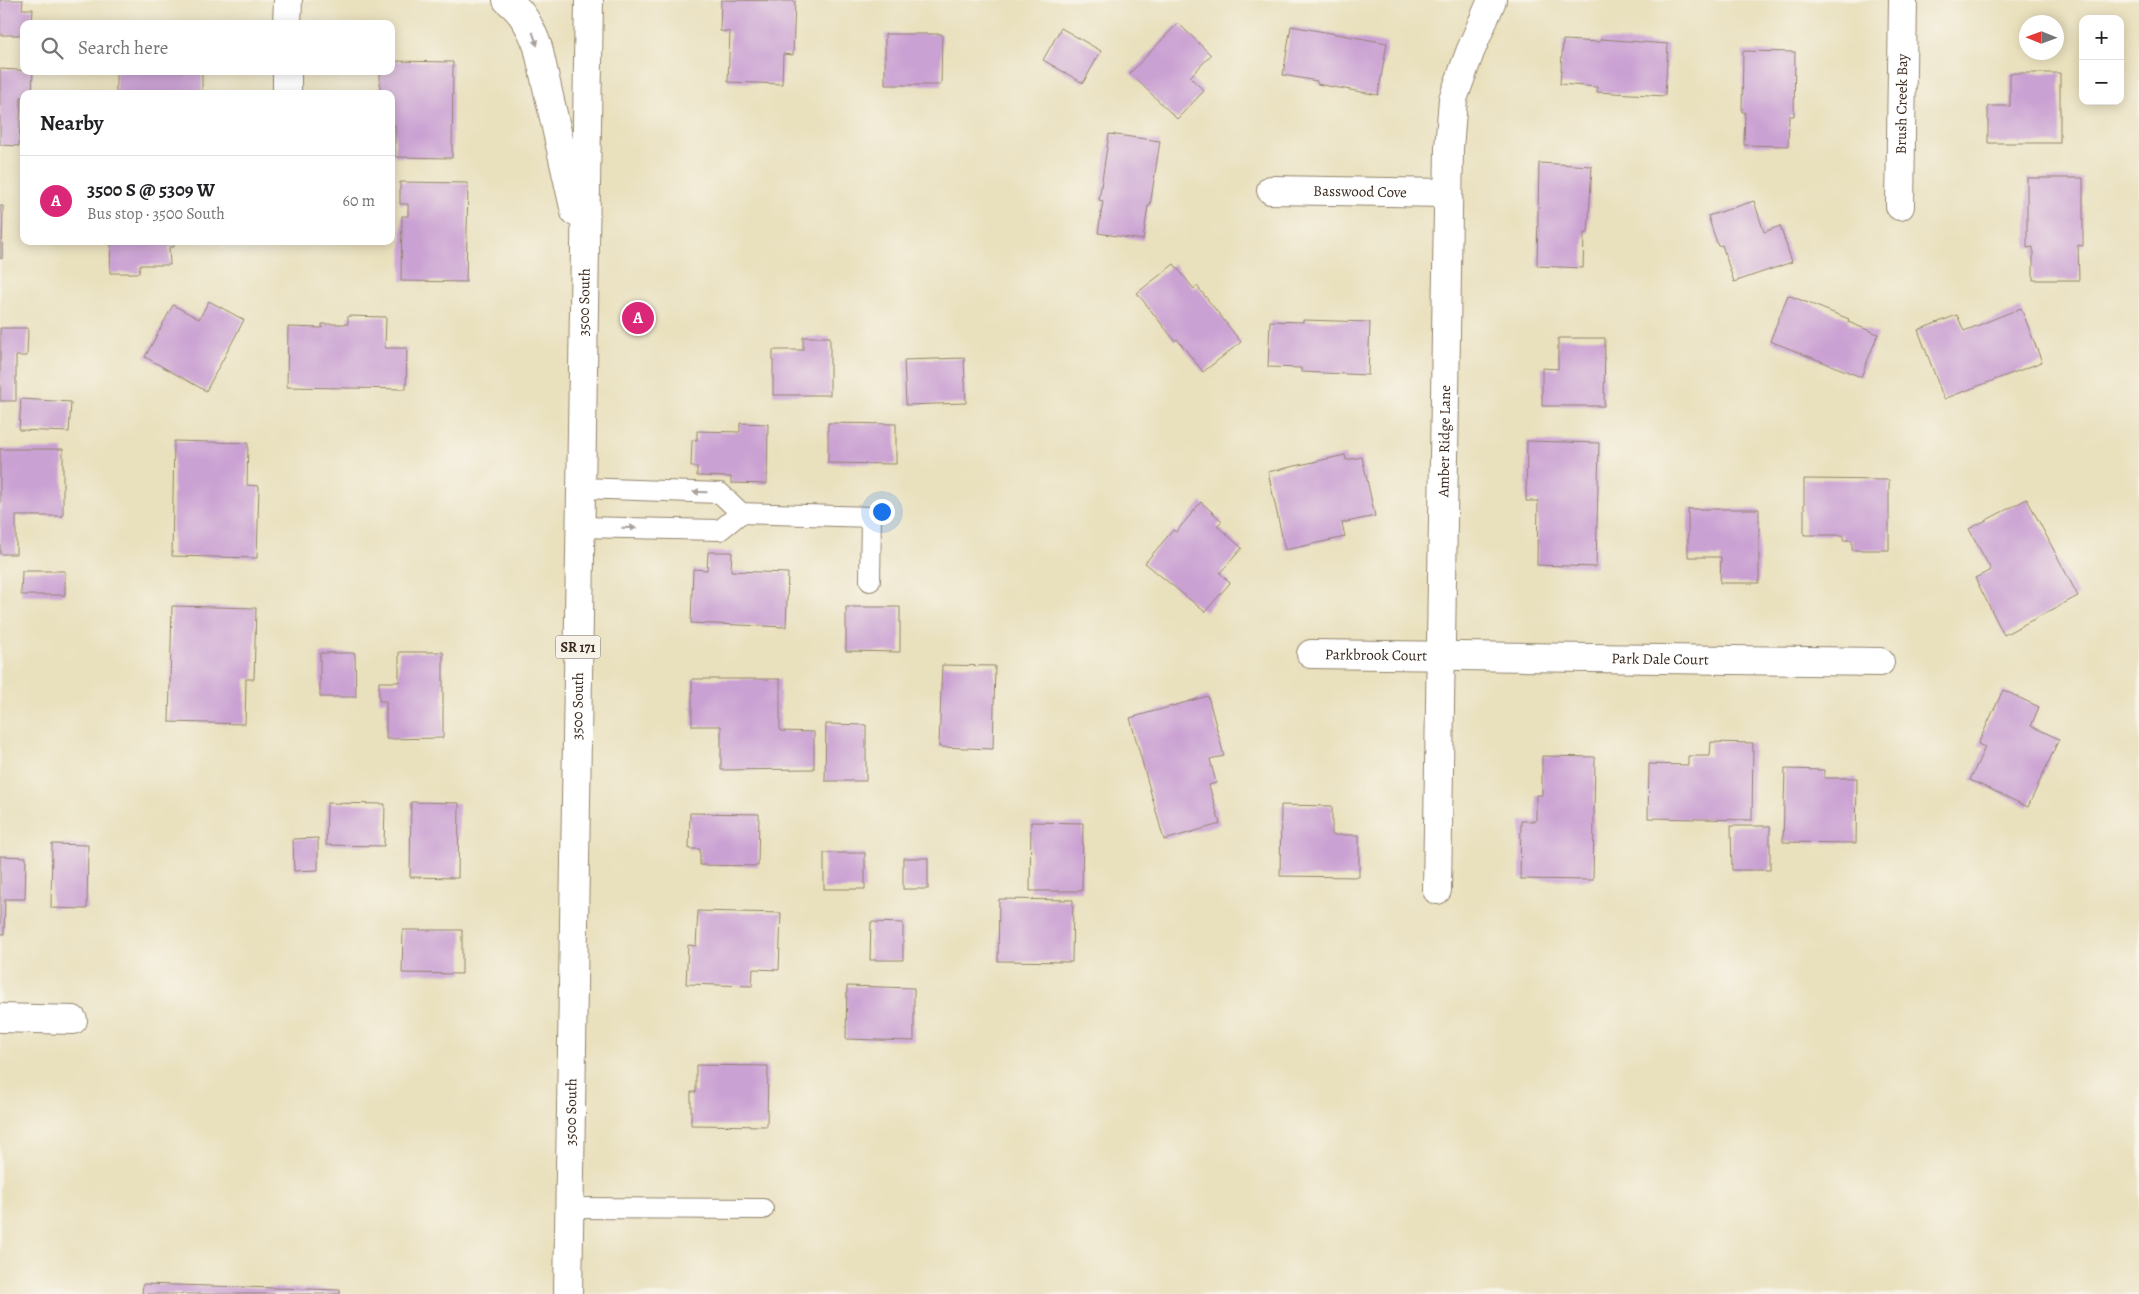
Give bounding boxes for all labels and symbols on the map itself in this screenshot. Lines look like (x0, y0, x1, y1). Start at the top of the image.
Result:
north arrow (2019, 15, 2064, 60)
one-way arrow (531, 32, 539, 47)
street label: Brush Creek Bay (1891, 53, 1912, 155)
street label: Basswood Cove (1313, 181, 1407, 202)
street label: 3500 South (574, 268, 595, 336)
pin: A (622, 299, 654, 337)
street label: Amber Ridge Lane (1433, 385, 1455, 498)
one-way arrow (692, 488, 708, 496)
your location (869, 499, 895, 525)
one-way arrow (621, 524, 637, 532)
road number: SR 171 (556, 636, 600, 659)
street label: Parkbrook Court (1325, 644, 1427, 666)
street label: Park Dale Court (1611, 648, 1709, 670)
street label: 3500 South (567, 672, 588, 740)
street label: 3500 South (560, 1078, 582, 1146)

